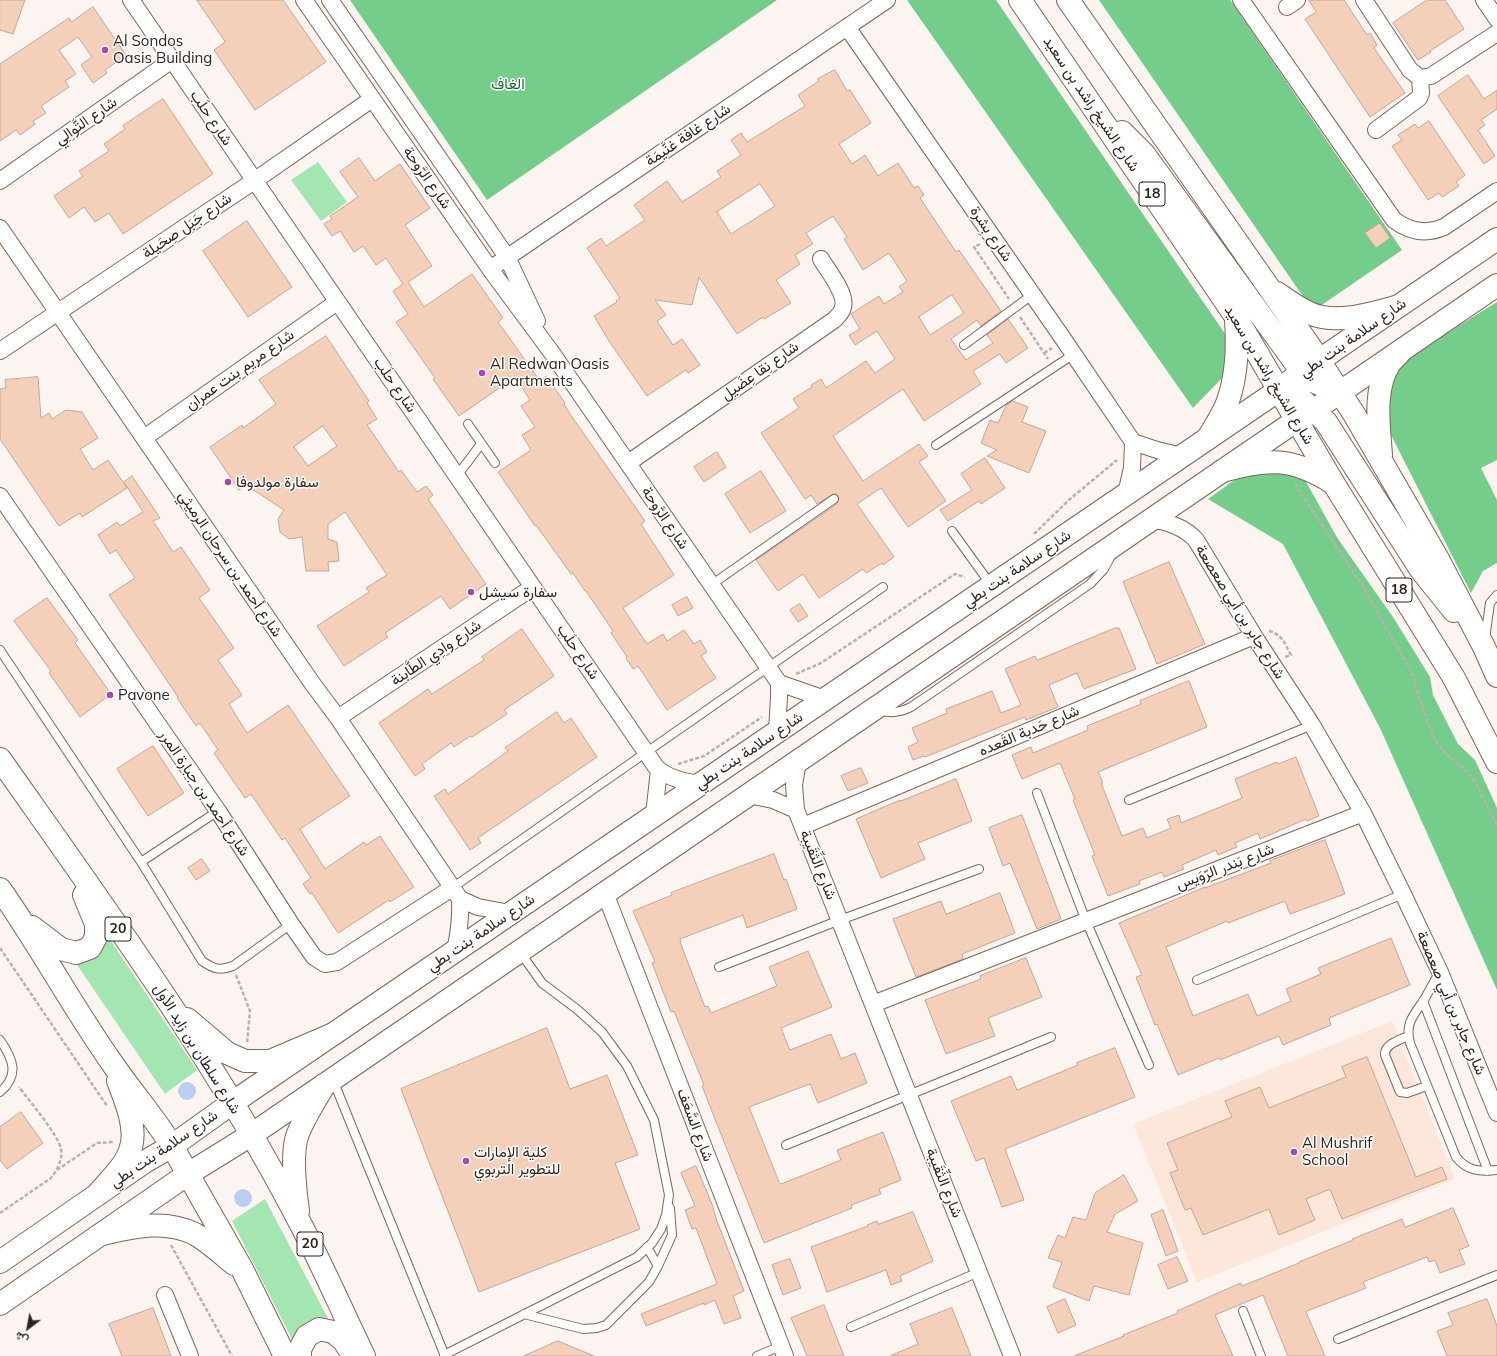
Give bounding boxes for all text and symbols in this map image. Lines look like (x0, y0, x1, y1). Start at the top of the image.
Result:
place label: Al Sondos Oasis Building (113, 32, 212, 67)
street label: شارع الشيخ راشد بن سعيد (1039, 33, 1143, 175)
marker: Al Sondos Oasis Building (100, 45, 110, 55)
park label: الغاف (491, 75, 525, 93)
street label: شارع حلَب (186, 87, 236, 149)
street label: شارع التَّوالِي (52, 93, 120, 149)
street label: شارع غافة غنَّيمَة (642, 100, 734, 170)
street label: شارع الرَّوحة (399, 143, 455, 213)
road number: 18 (1139, 182, 1165, 206)
street label: شارع جَبَل صِحَيلة (139, 189, 235, 263)
street label: شارع بِشرة (966, 203, 1016, 265)
street label: شارع سلامة بنت بطي (1296, 294, 1410, 382)
street label: شارع الشيخ راشد بن سعيد (1220, 302, 1318, 448)
street label: شارع مريم بنت عمران (182, 326, 298, 414)
street label: شارع نِقا عِضَيل (718, 338, 802, 404)
street label: شارع حلَب (370, 354, 420, 416)
place label: Al Redwan Oasis Apartments (490, 355, 609, 390)
marker: Al Redwan Oasis Apartments (477, 368, 487, 378)
place label: سفارة مولدوفا (236, 473, 318, 491)
marker: سفارة مولدوفا (223, 477, 233, 487)
street label: شارع الرَّوحة (637, 483, 693, 553)
street label: شارع أحمد بن سرحان الرميثي (174, 487, 286, 641)
street label: شارع سلامة بنت بطي (960, 526, 1074, 612)
street label: شارع جابر بن أبي صعصعة (1191, 542, 1289, 682)
road number: 18 (1386, 578, 1412, 602)
place label: سفارة سيشل (479, 583, 557, 601)
marker: سفارة سيشل (466, 587, 476, 597)
street label: شارع وادِي الطَّابنة (387, 616, 485, 690)
street label: شارع حلَب (553, 621, 603, 683)
place label: Pavone (118, 686, 170, 704)
marker: Pavone (105, 690, 115, 700)
street label: شارع حَدبة القَعده (976, 702, 1082, 760)
street label: شارع سلامة بنت بطي (692, 708, 806, 794)
street label: شارع أحمد بن جبارة المرر (155, 726, 253, 860)
street label: شارع الثِّقَيبة (796, 828, 840, 902)
street label: شارع بَندر الرّوَيس (1173, 840, 1277, 894)
street label: شارع سلامة بنت بطي (424, 890, 538, 976)
road number: 20 (105, 917, 131, 941)
street label: شارع جابر بن أبي صعصعة (1412, 928, 1490, 1078)
street label: شارع سلطان بن زايد الأول (150, 980, 244, 1118)
street label: شارع السَّعَف (673, 1086, 717, 1164)
street label: شارع سلامة بنت بطي (107, 1106, 221, 1192)
place label: Al Mushrif School (1302, 1134, 1372, 1169)
place label: كلية الإمارات للتطوير التربوي (474, 1143, 560, 1178)
street label: شارع الثِّقَيبة (922, 1146, 966, 1220)
marker: Al Mushrif School (1289, 1147, 1299, 1157)
marker: كلية الإمارات للتطوير التربوي (461, 1156, 471, 1166)
road number: 20 (297, 1232, 323, 1256)
north arrow (8, 1308, 48, 1348)
text: ش (12, 1329, 31, 1348)

